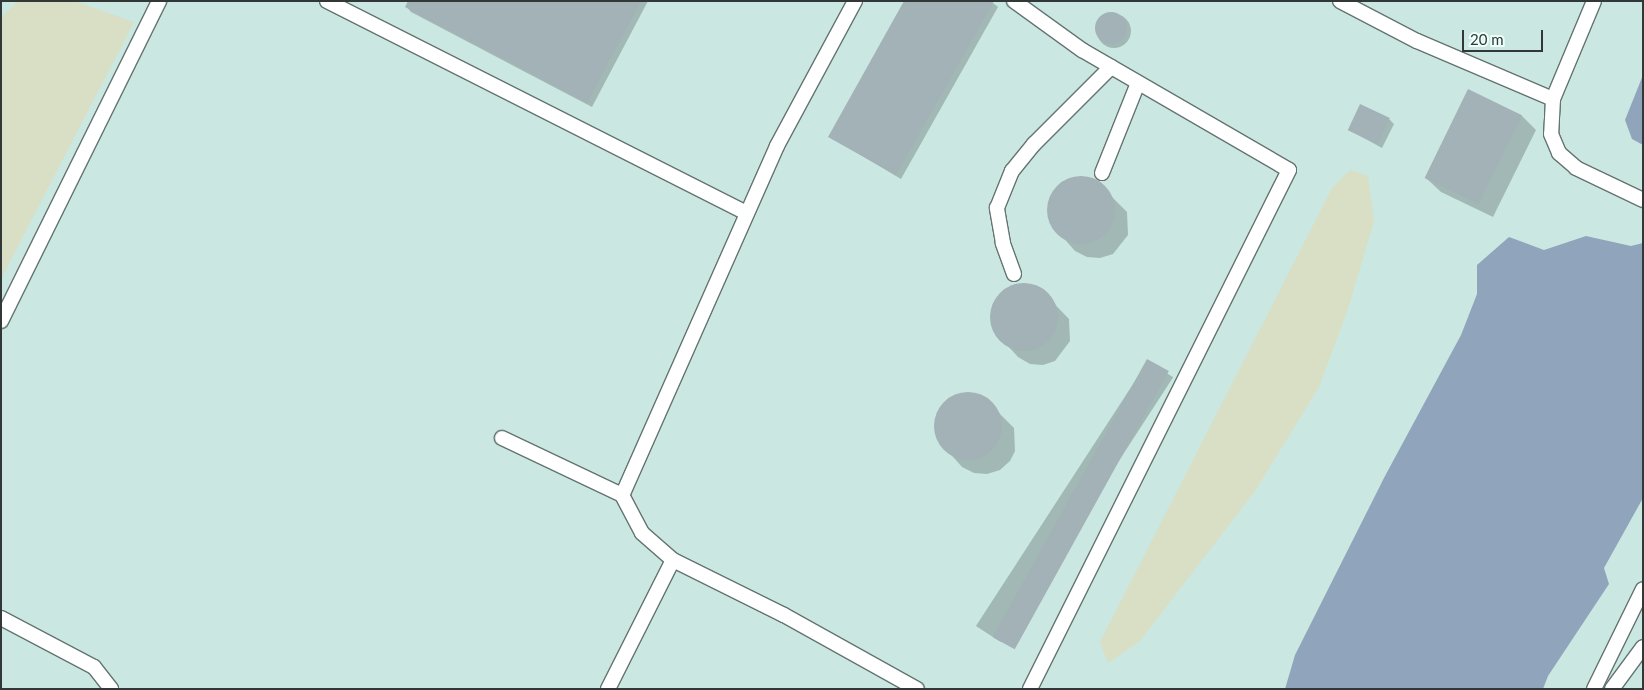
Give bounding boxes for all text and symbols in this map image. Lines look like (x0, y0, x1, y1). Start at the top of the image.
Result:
scale bar (1464, 20, 1545, 52)
text: 20 m (1470, 30, 1504, 48)

